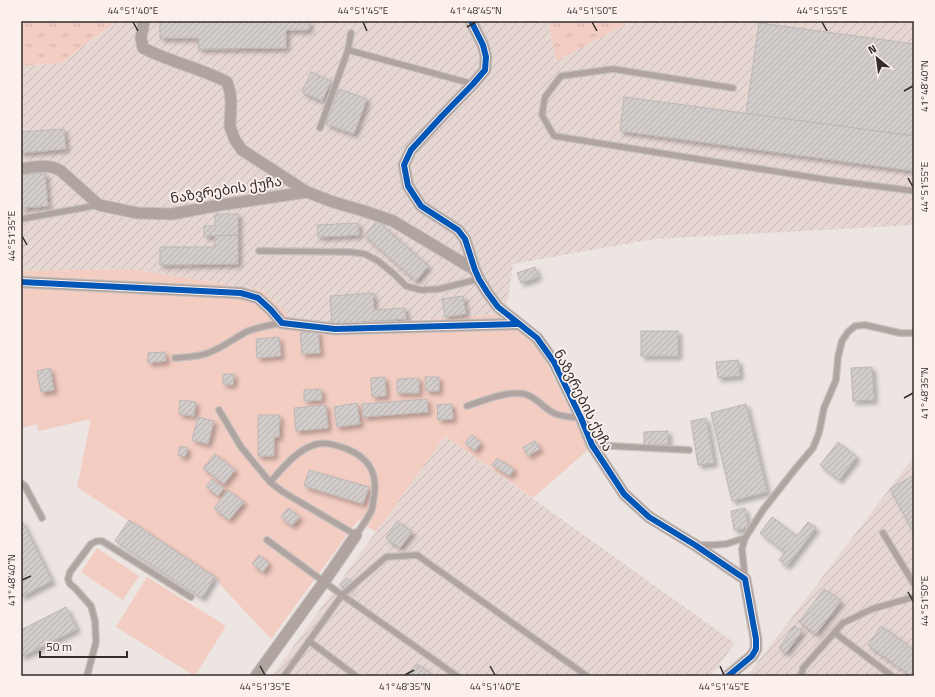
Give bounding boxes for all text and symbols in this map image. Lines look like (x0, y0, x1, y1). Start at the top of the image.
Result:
text: 44°51'40"E (108, 3, 159, 18)
text: 44°51'45"E (338, 3, 389, 18)
text: 41°48'45"N (450, 3, 502, 18)
text: 44°51'50"E (567, 3, 618, 18)
text: 44°51'55"E (797, 3, 848, 18)
north arrow (857, 38, 897, 78)
text: N (865, 40, 879, 58)
text: 41°48'40"N (917, 60, 932, 112)
text: 44°51'55"E (917, 161, 932, 212)
street label: ნაზვრების ქუჩა (169, 170, 283, 208)
text: 44°51'35"E (4, 210, 19, 261)
street label: ნაზვრების ქუჩა (549, 345, 619, 455)
text: 41°48'35"N (917, 367, 932, 419)
text: 41°48'40"N (4, 554, 19, 606)
text: 44°51'50"E (917, 575, 932, 626)
scale bar (40, 633, 127, 659)
text: 50 m (46, 637, 72, 656)
text: 44°51'35"E (240, 679, 291, 694)
text: 41°48'35"N (379, 679, 431, 694)
text: 44°51'40"E (470, 679, 521, 694)
text: 44°51'45"E (699, 679, 750, 694)

